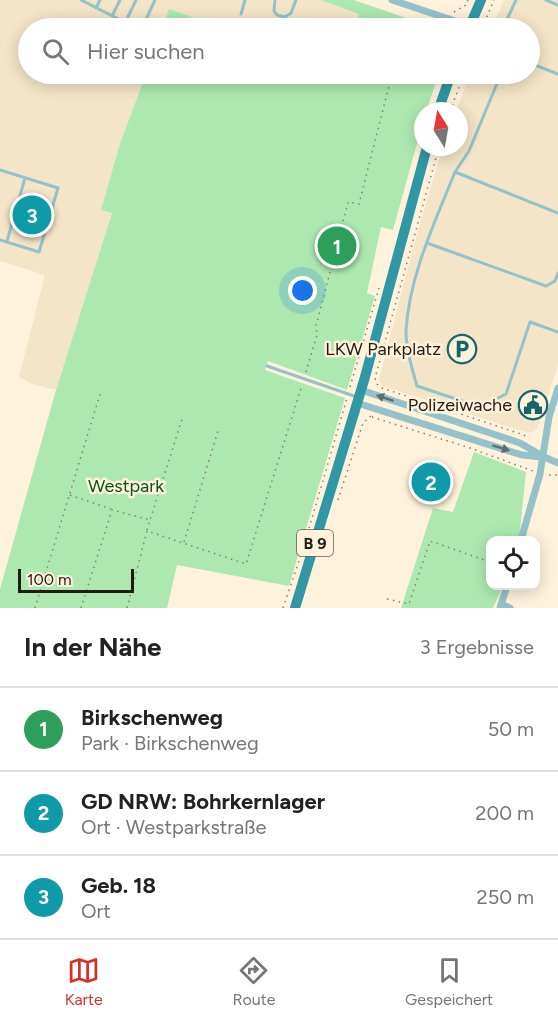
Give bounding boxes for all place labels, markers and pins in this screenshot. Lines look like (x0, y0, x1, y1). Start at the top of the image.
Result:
pin: 3 (12, 192, 51, 238)
pin: 1 (318, 224, 356, 268)
parking icon: LKW Parkplatz (446, 333, 478, 365)
place label: LKW Parkplatz (325, 338, 441, 360)
public building icon: Polizeiwache (517, 389, 549, 421)
place label: Polizeiwache (408, 394, 512, 416)
pin: 2 (412, 460, 450, 504)

